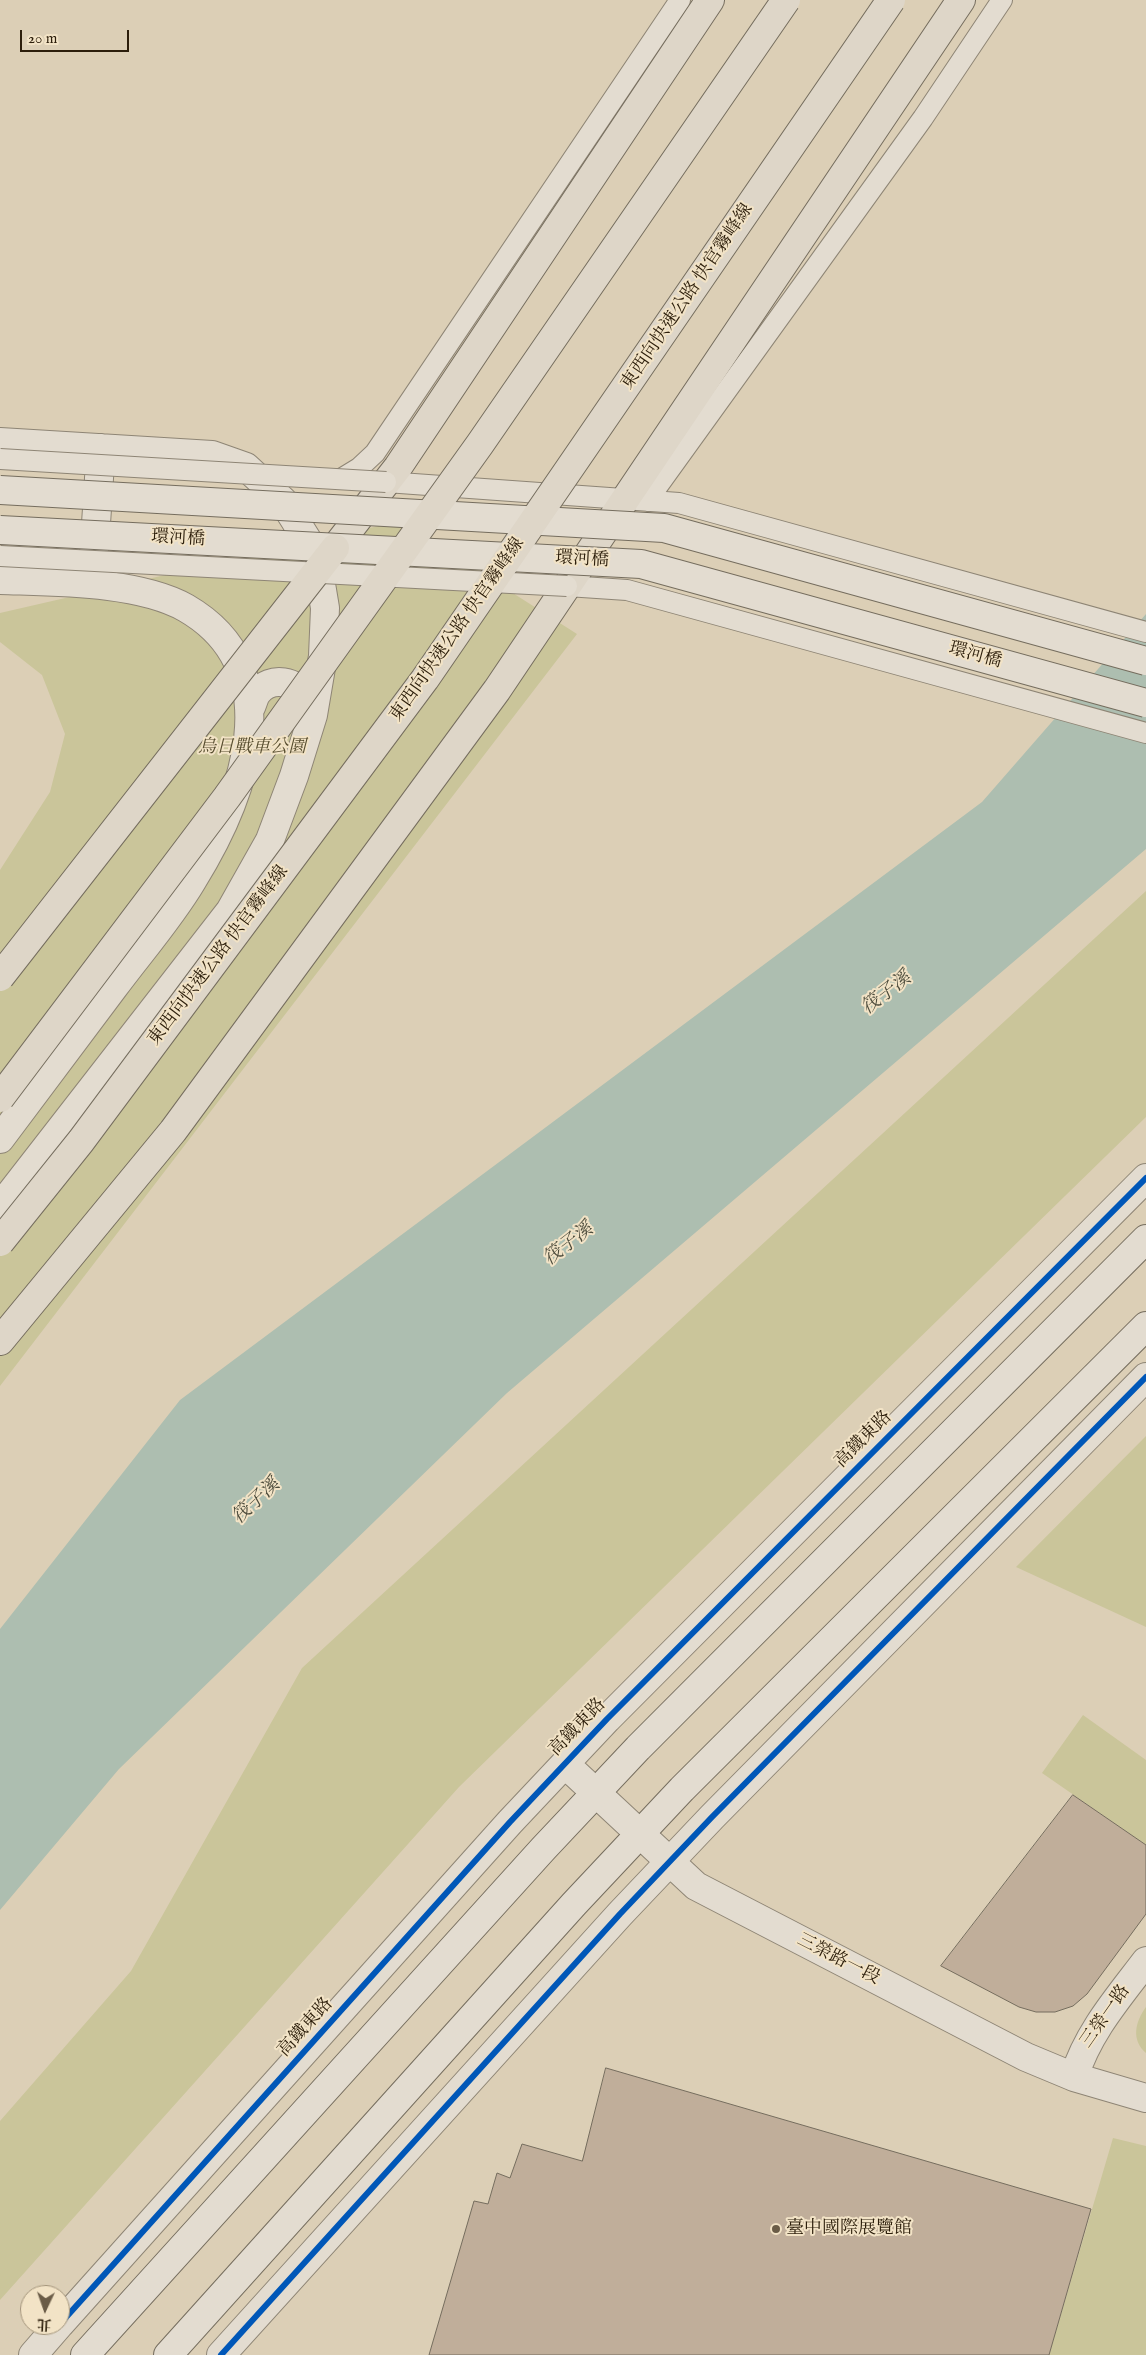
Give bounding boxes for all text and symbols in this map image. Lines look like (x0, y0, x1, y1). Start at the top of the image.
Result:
scale bar (22, 20, 131, 52)
text: 20 m (28, 29, 57, 48)
street label: 東西向快速公路 快官霧峰線 (618, 200, 758, 394)
street label: 環河橋 (150, 527, 206, 551)
street label: 東西向快速公路 快官霧峰線 (386, 534, 530, 726)
street label: 環河橋 (554, 548, 610, 572)
street label: 環河橋 (946, 639, 1004, 673)
park label: 烏日戰車公園 (198, 737, 306, 759)
street label: 東西向快速公路 快官霧峰線 (144, 862, 294, 1050)
water label: 筏子溪 (858, 967, 916, 1021)
water label: 筏子溪 (540, 1218, 598, 1272)
street label: 高鐵東路 (831, 1407, 897, 1473)
water label: 筏子溪 (228, 1474, 286, 1530)
street label: 高鐵東路 (545, 1695, 611, 1761)
street label: 三榮路一段 (793, 1930, 883, 1990)
street label: 三榮一路 (1077, 1981, 1135, 2053)
street label: 高鐵東路 (274, 1994, 338, 2062)
place label: 臺中國際展覽館 (786, 2218, 912, 2240)
marker: 臺中國際展覽館 (770, 2223, 782, 2235)
north arrow (20, 2285, 70, 2335)
text: 北 (37, 2315, 52, 2333)

